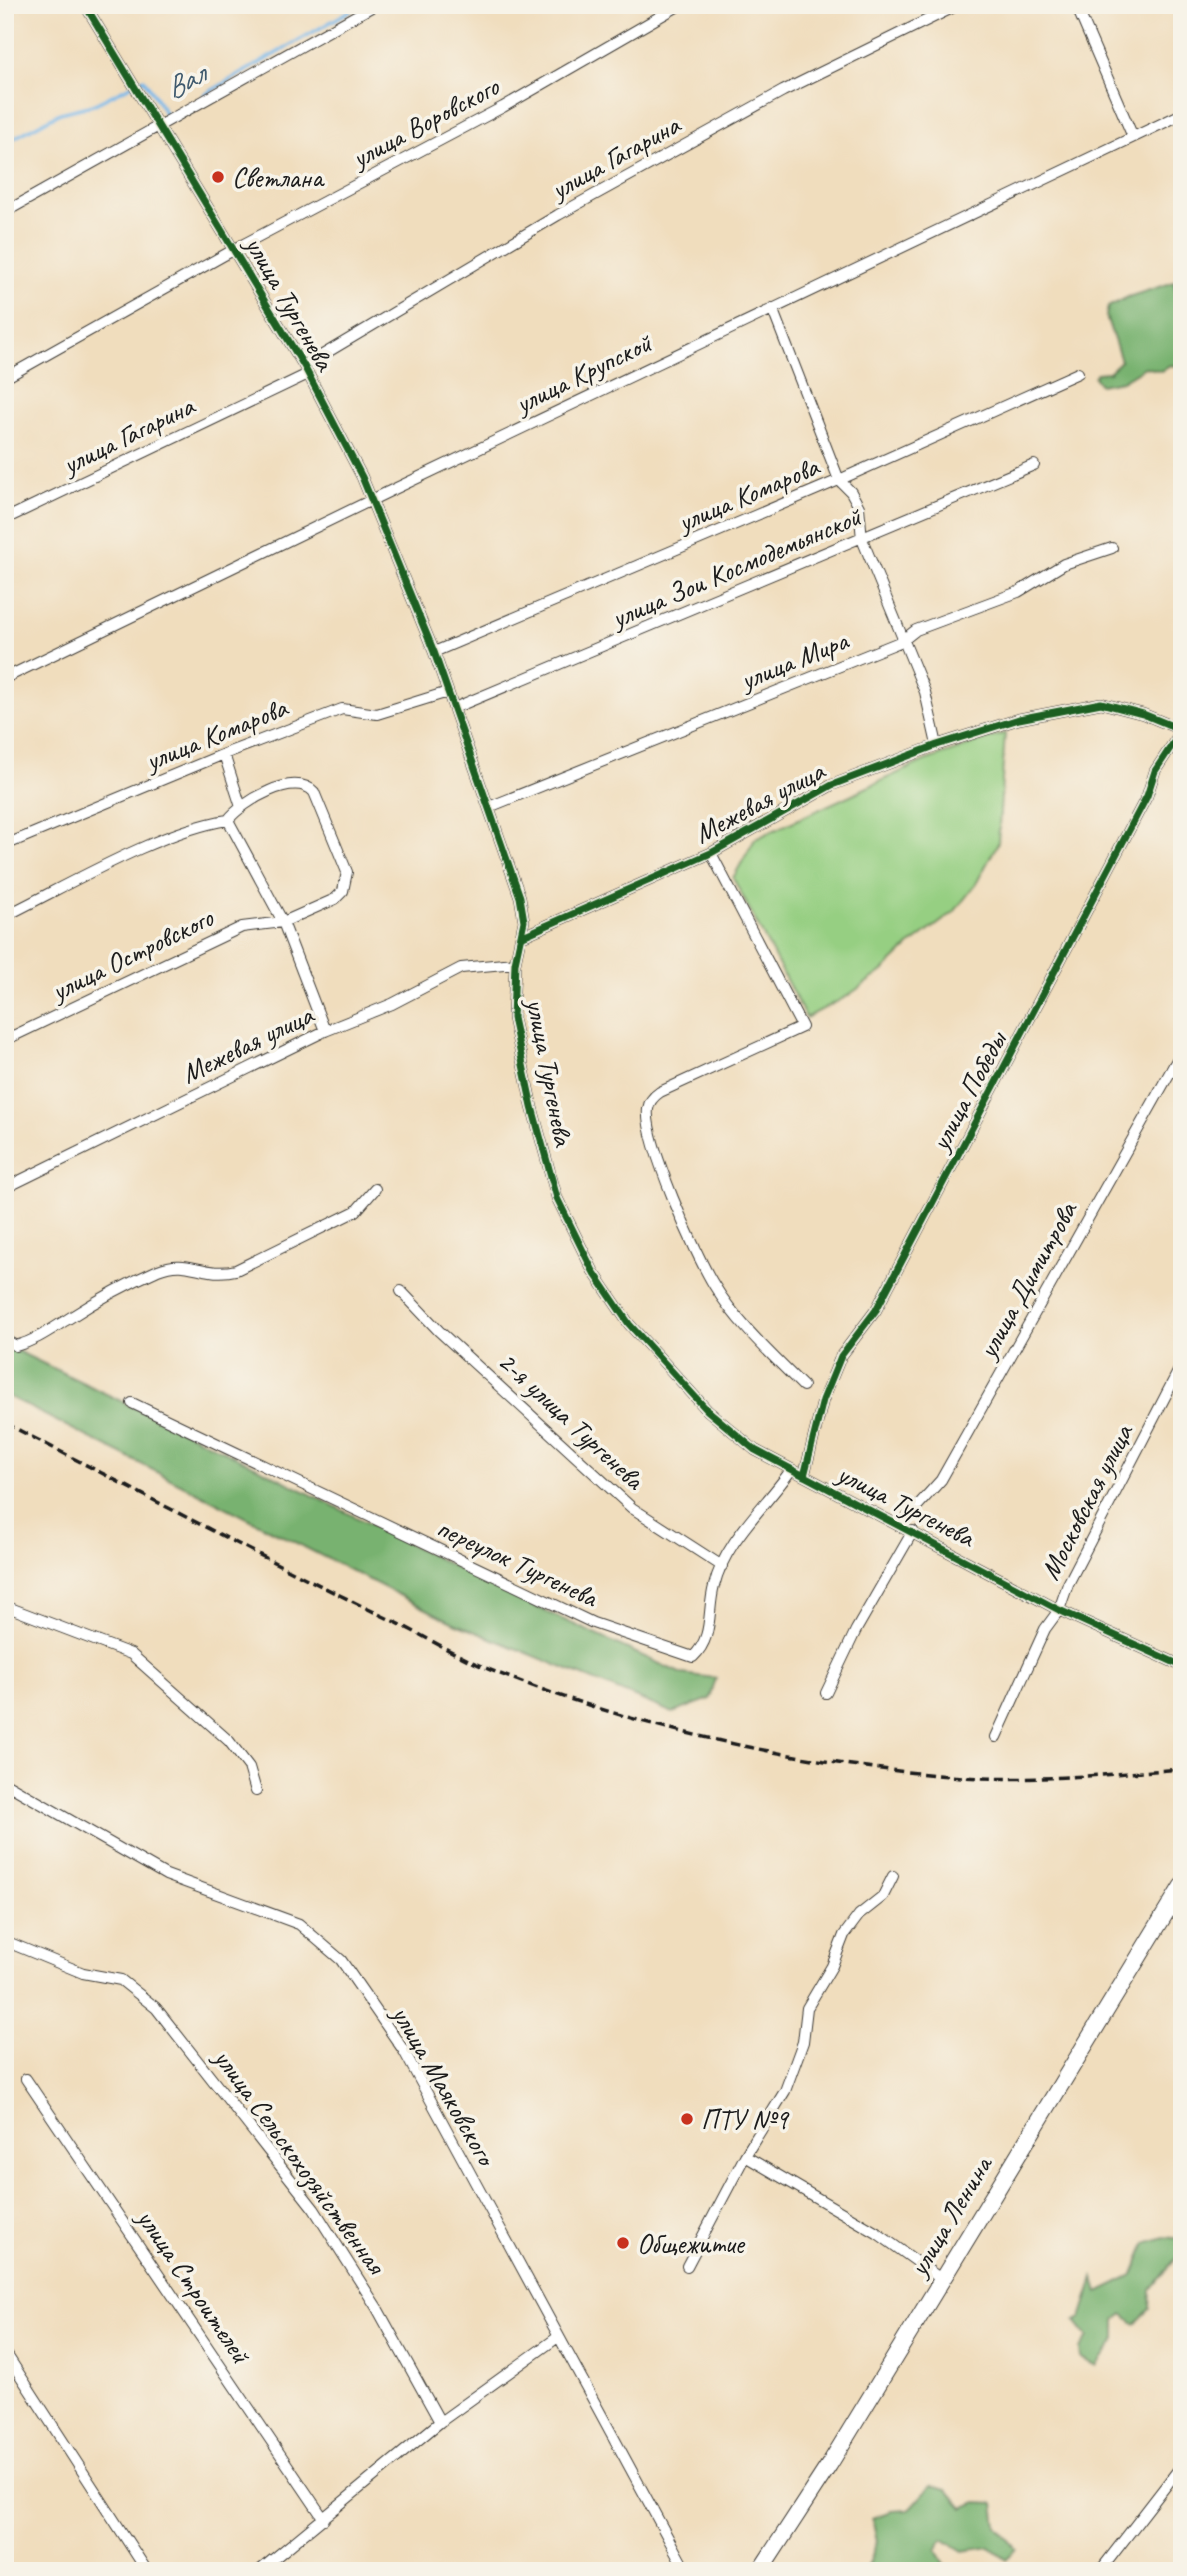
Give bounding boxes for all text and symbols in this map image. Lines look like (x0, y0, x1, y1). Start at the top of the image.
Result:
water label: Вал (158, 53, 216, 107)
street label: улица Воровского (344, 68, 506, 176)
street label: улица Гагарина (543, 106, 687, 208)
place label: Светлана (232, 160, 325, 195)
marker: Светлана (210, 169, 226, 185)
street label: улица Тургенева (237, 228, 343, 378)
street label: улица Крупской (508, 324, 658, 422)
street label: улица Гагарина (55, 387, 201, 483)
street label: улица Комарова (670, 448, 825, 540)
street label: улица Зои Космодемьянской (604, 498, 867, 636)
street label: улица Мира (733, 622, 854, 698)
street label: улица Комарова (138, 689, 294, 779)
street label: Межевая улица (688, 752, 832, 851)
street label: улица Островского (44, 899, 220, 1009)
street label: улица Тургенева (518, 994, 582, 1150)
street label: Межевая улица (175, 996, 320, 1091)
street label: улица Победы (921, 1024, 1015, 1158)
street label: улица Димитрова (969, 1194, 1085, 1366)
street label: 2-я улица Тургенева (491, 1343, 653, 1498)
street label: Московская улица (1032, 1417, 1141, 1585)
street label: улица Тургенева (830, 1455, 982, 1555)
street label: переулок Тургенева (431, 1510, 604, 1615)
street label: улица Маяковского (383, 1997, 505, 2173)
street label: улица Сельскохозяйственная (205, 2040, 395, 2282)
place label: ПТУ №9 (701, 2102, 790, 2137)
marker: ПТУ №9 (679, 2111, 695, 2127)
street label: улица Ленина (900, 2148, 1001, 2284)
street label: улица Строителей (128, 2201, 259, 2371)
place label: Общежитие (637, 2226, 745, 2261)
marker: Общежитие (615, 2235, 631, 2251)

